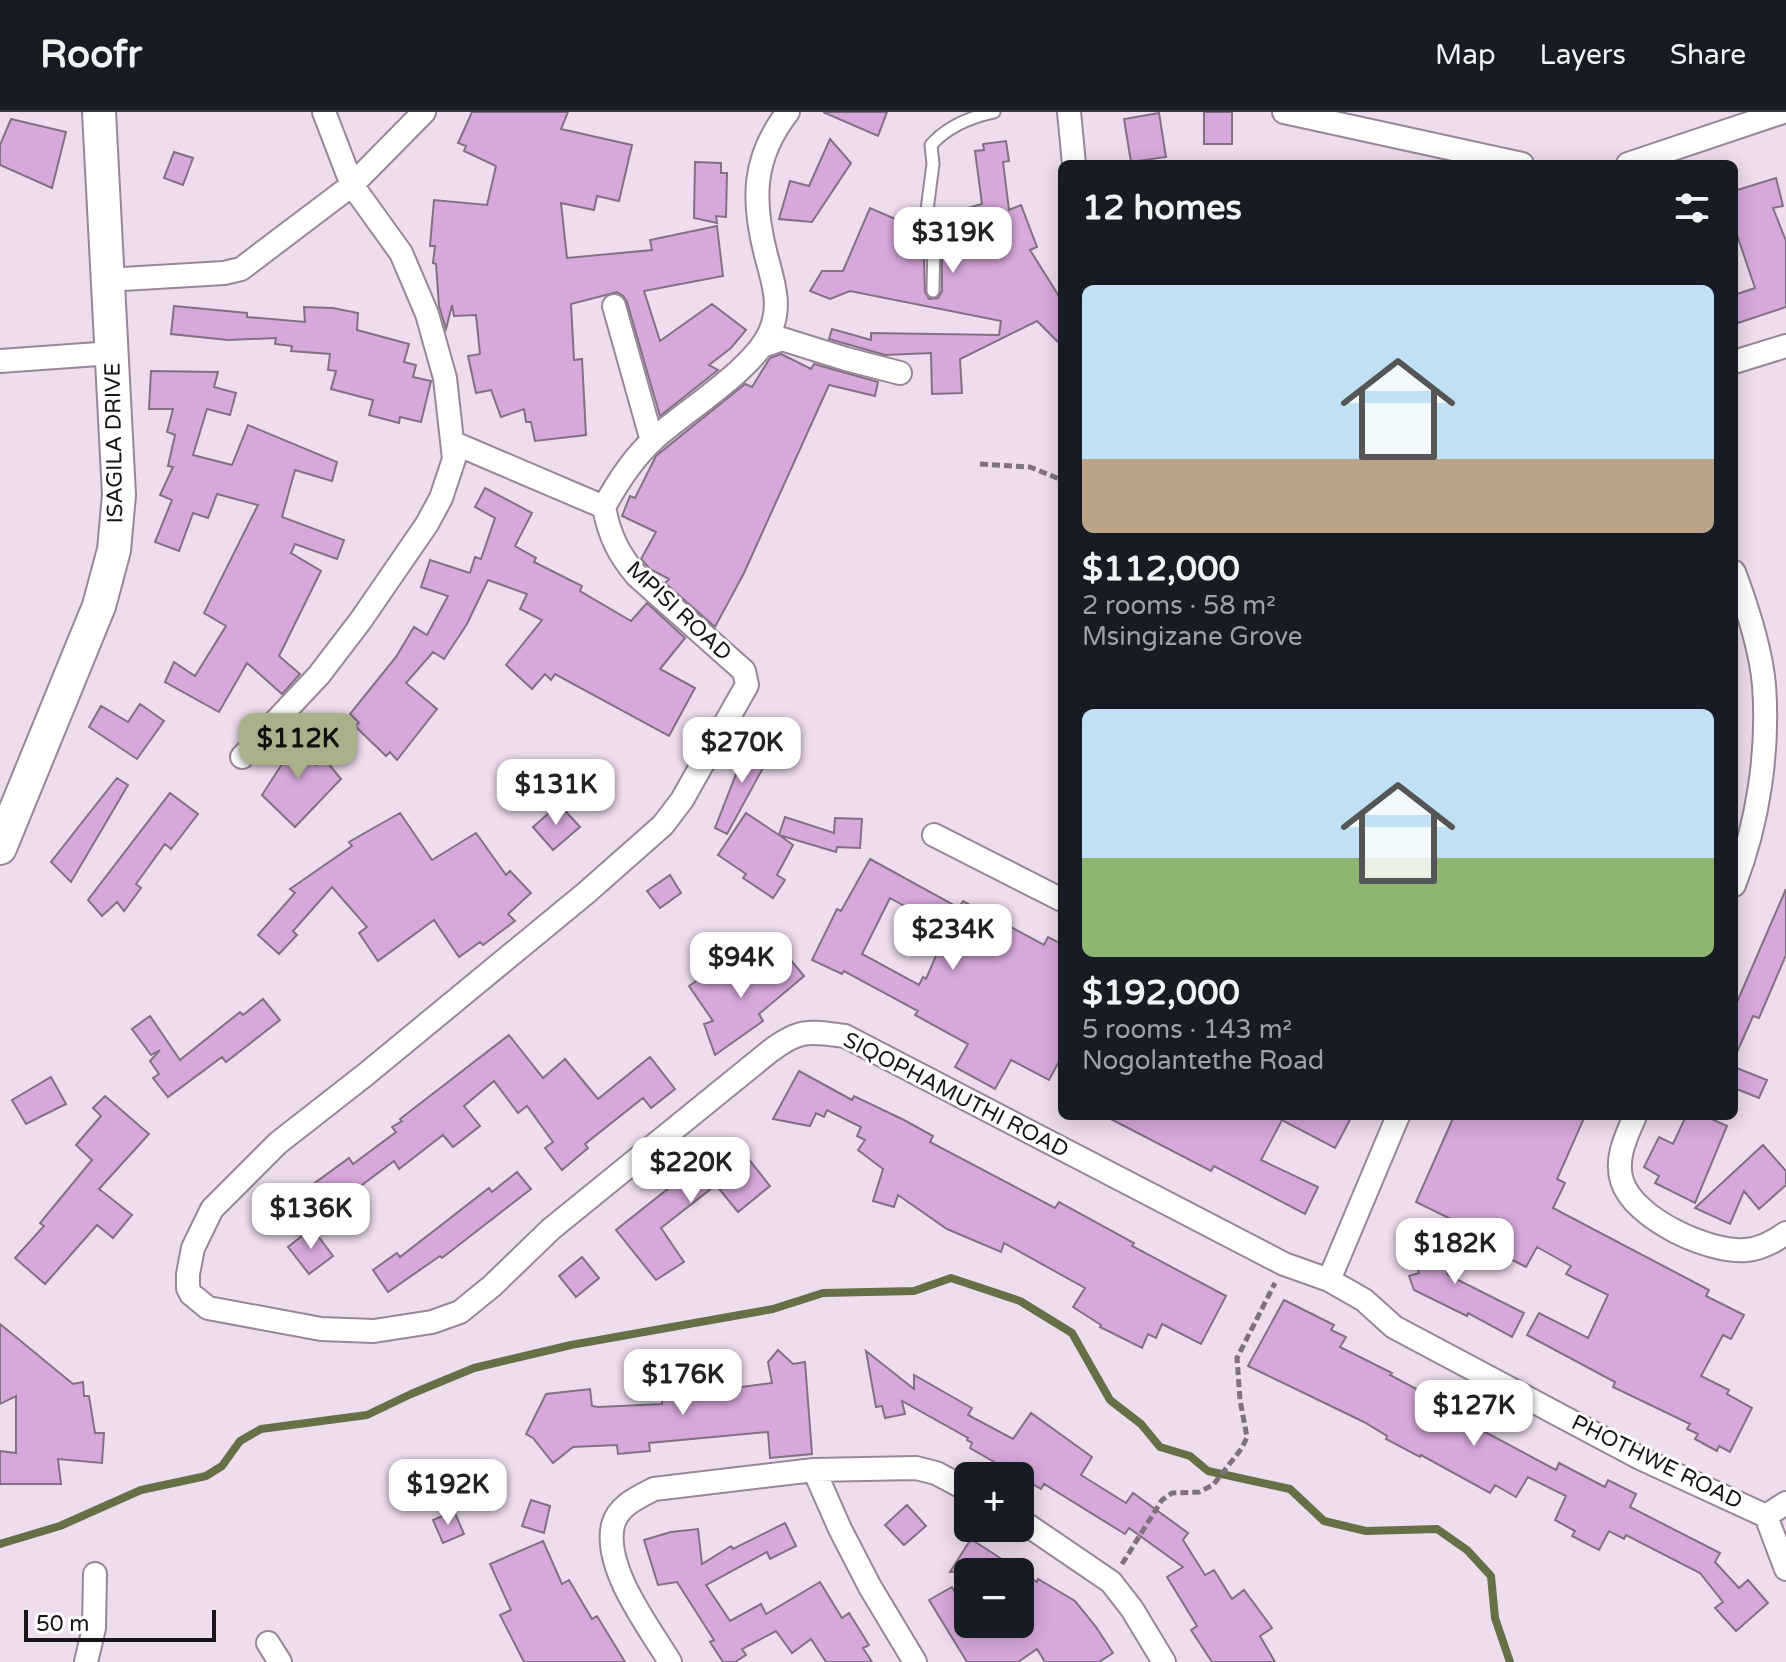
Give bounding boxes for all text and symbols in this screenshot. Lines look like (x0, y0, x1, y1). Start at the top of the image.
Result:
text: Roofr (40, 32, 142, 78)
text: Map (1435, 38, 1496, 72)
text: Layers (1540, 38, 1626, 72)
text: Share (1670, 38, 1746, 72)
icon: filters (1670, 186, 1714, 230)
text: 12 homes (1082, 188, 1242, 229)
pin: $319K (897, 207, 1009, 275)
text: $319K (912, 217, 994, 248)
icon: home (1326, 337, 1470, 481)
street label: ISAGILA DRIVE (100, 362, 128, 524)
text: $112,000 (1082, 549, 1240, 590)
street label: MPISI ROAD (621, 556, 737, 666)
text: 2 rooms · 58 m² (1082, 590, 1276, 621)
text: Msingizane Grove (1082, 621, 1303, 652)
pin: $112K (242, 713, 354, 781)
pin: $270K (686, 717, 798, 785)
text: $112K (257, 723, 339, 754)
text: $270K (701, 727, 783, 758)
pin: $131K (500, 759, 612, 827)
icon: home (1326, 761, 1470, 905)
text: $131K (515, 769, 597, 800)
pin: $234K (897, 904, 1009, 972)
text: $234K (912, 914, 994, 945)
pin: $94K (694, 932, 788, 1000)
text: $94K (708, 942, 774, 973)
text: $192,000 (1082, 973, 1240, 1014)
text: 5 rooms · 143 m² (1082, 1014, 1292, 1045)
street label: SIQOPHAMUTHI ROAD (839, 1027, 1073, 1163)
text: Nogolantethe Road (1082, 1045, 1324, 1076)
pin: $220K (635, 1137, 747, 1205)
text: $220K (650, 1147, 732, 1178)
pin: $136K (255, 1183, 367, 1251)
text: $136K (270, 1193, 352, 1224)
pin: $182K (1399, 1218, 1511, 1286)
text: $182K (1414, 1228, 1496, 1259)
pin: $176K (627, 1349, 739, 1417)
text: $176K (642, 1359, 724, 1390)
pin: $127K (1418, 1380, 1530, 1448)
text: $127K (1433, 1390, 1515, 1421)
street label: PHOTHWE ROAD (1567, 1409, 1747, 1515)
pin: $192K (392, 1459, 504, 1527)
map controls (954, 1462, 1034, 1638)
button: + (954, 1462, 1034, 1542)
text: $192K (407, 1469, 489, 1500)
button: − (954, 1558, 1034, 1638)
scale bar (24, 1606, 216, 1642)
text: 50 m (36, 1611, 90, 1637)

